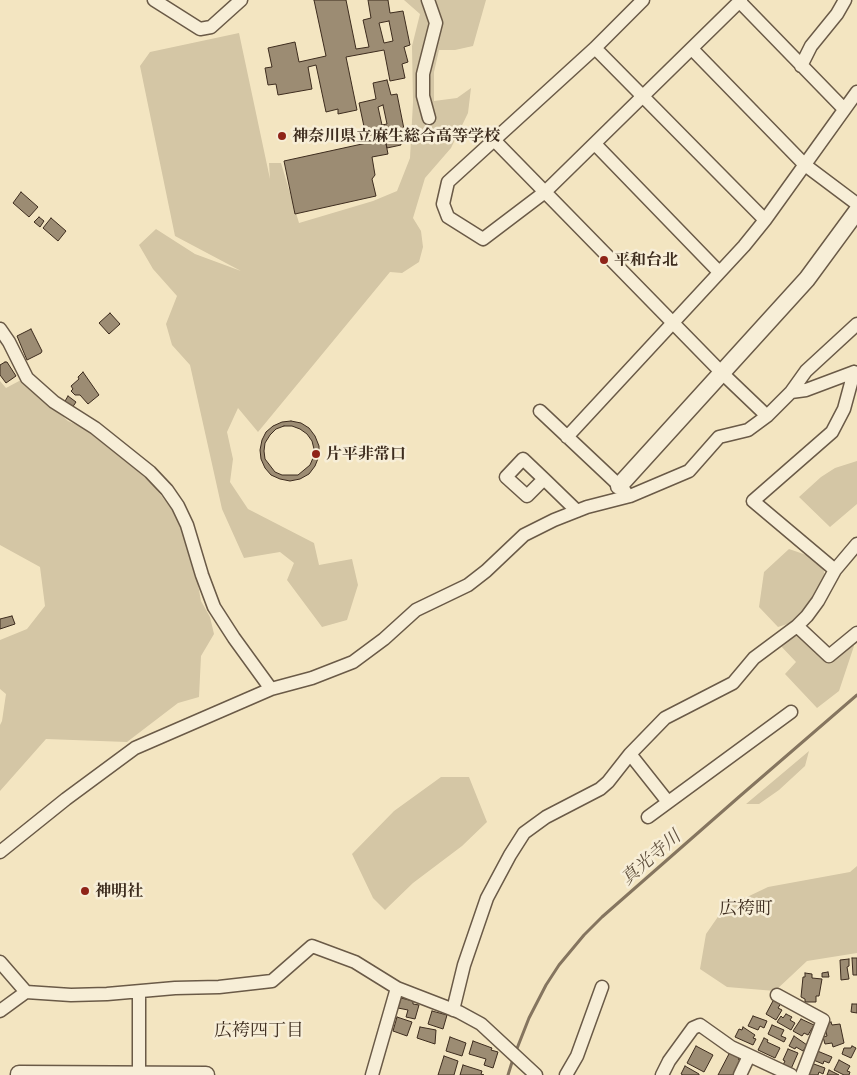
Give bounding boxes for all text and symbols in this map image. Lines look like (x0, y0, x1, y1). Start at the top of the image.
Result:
place label: 神奈川県立麻生総合高等学校 (292, 126, 500, 146)
marker: 神奈川県立麻生総合高等学校 (276, 130, 288, 142)
place label: 平和台北 (614, 250, 678, 270)
marker: 平和台北 (598, 254, 610, 266)
place label: 片平非常口 (326, 444, 406, 464)
marker: 片平非常口 (310, 448, 322, 460)
water label: 真光寺川 (617, 826, 685, 890)
place label: 神明社 (95, 881, 143, 901)
marker: 神明社 (79, 885, 91, 897)
district label: 広袴町 (719, 898, 773, 920)
district label: 広袴四丁目 (214, 1020, 304, 1042)

